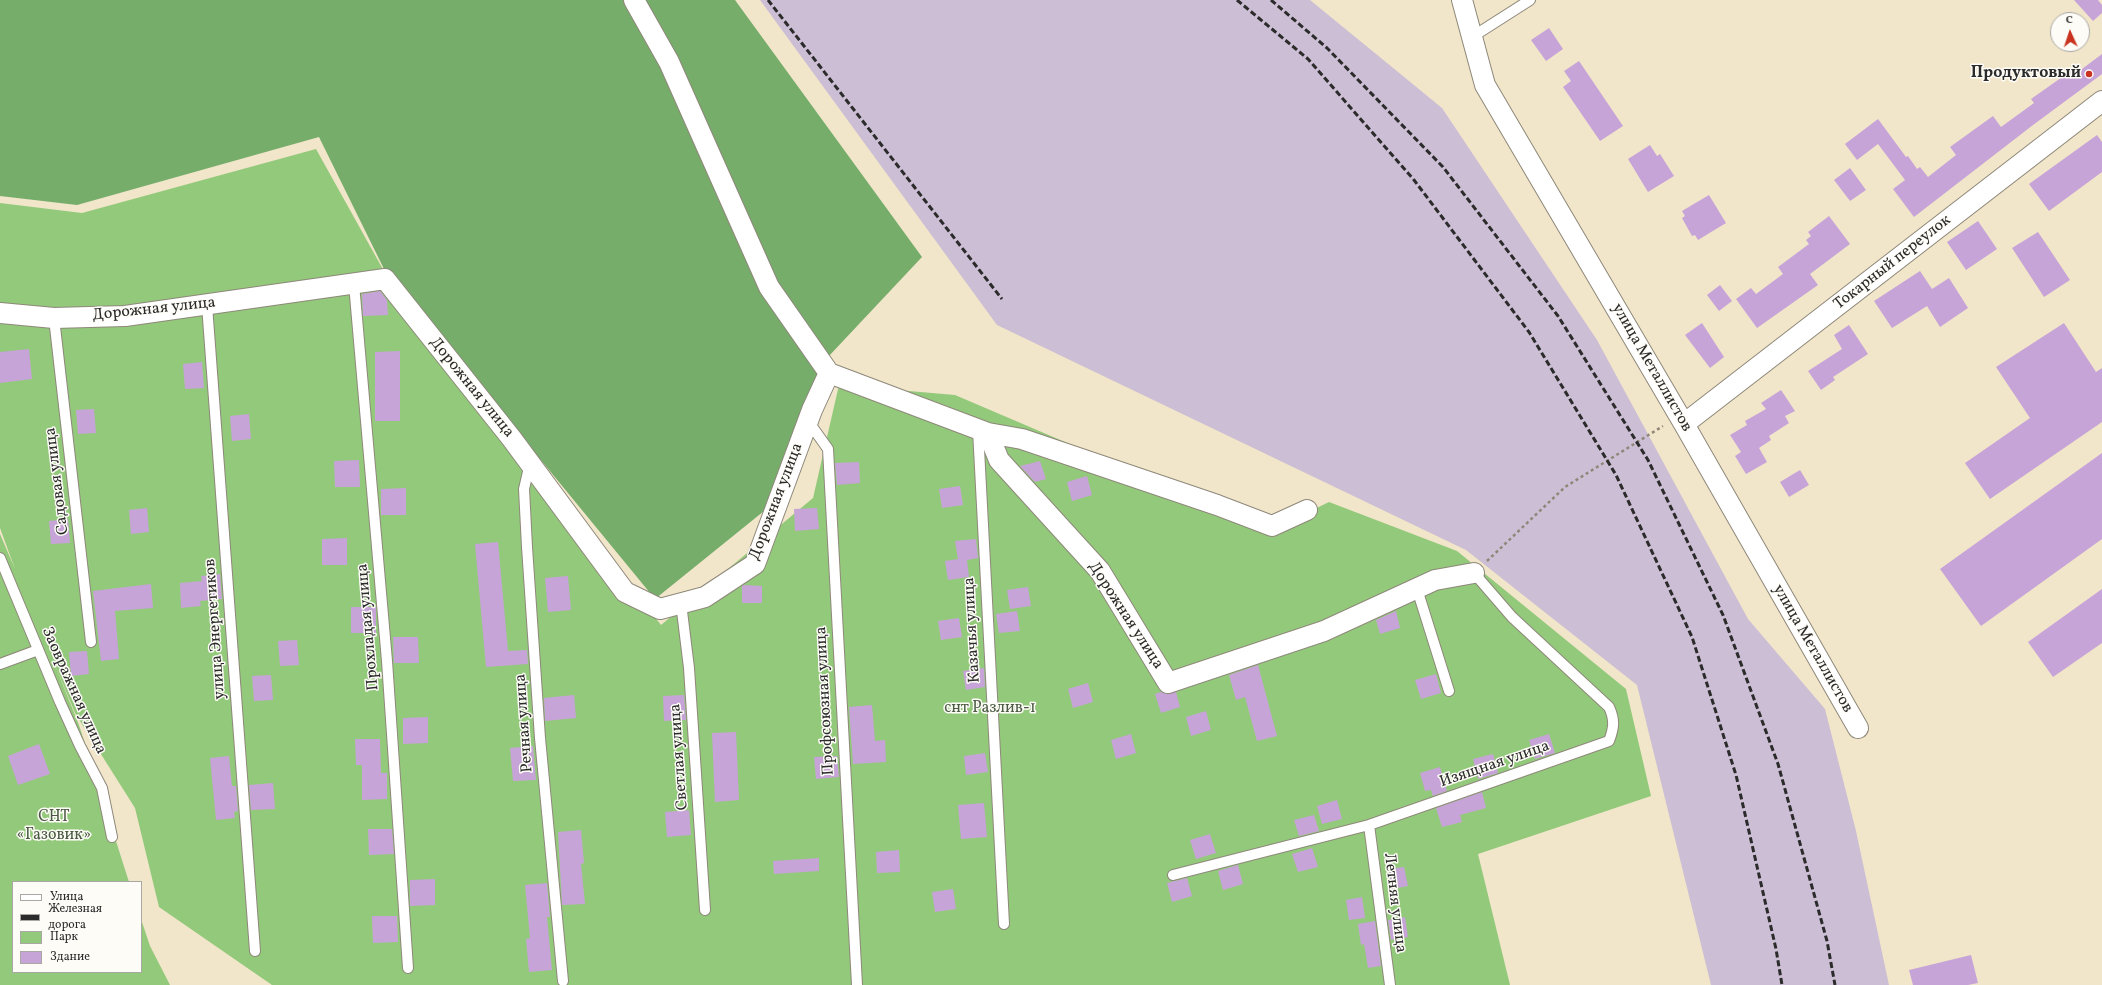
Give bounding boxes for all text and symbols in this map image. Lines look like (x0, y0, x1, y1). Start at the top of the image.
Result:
north arrow (2050, 12, 2090, 52)
text: С (2065, 13, 2073, 28)
place label: Продуктовый (1971, 64, 2081, 84)
marker: Продуктовый (2084, 69, 2094, 79)
street label: Токарный переулок (1831, 211, 1955, 315)
street label: Дорожная улица (91, 294, 217, 326)
street label: улица Металлистов (1606, 300, 1696, 436)
street label: Дорожная улица (425, 334, 517, 442)
street label: Садовая улица (42, 426, 74, 536)
street label: Дорожная улица (746, 441, 808, 563)
street label: улица Энергетиков (202, 558, 230, 700)
street label: Дорожная улица (1083, 559, 1167, 673)
street label: Прохладая улица (354, 563, 384, 691)
street label: Казачья улица (961, 577, 985, 683)
street label: улица Металлистов (1767, 581, 1857, 717)
street label: Заовражная улица (36, 624, 110, 758)
street label: Профсоюзная улица (813, 626, 839, 776)
street label: Речная улица (512, 673, 538, 773)
park label: снт Разлив-1 (944, 699, 1036, 719)
street label: Светлая улица (667, 703, 693, 811)
street label: Изящная улица (1438, 737, 1552, 793)
park label: СНТ «Газовик» (17, 808, 91, 846)
street label: Летняя улица (1378, 852, 1410, 954)
legend (12, 881, 142, 973)
text: Улица (50, 889, 83, 905)
text: Железная дорога (48, 901, 102, 933)
text: Парк (50, 929, 78, 945)
text: Здание (50, 949, 90, 965)

